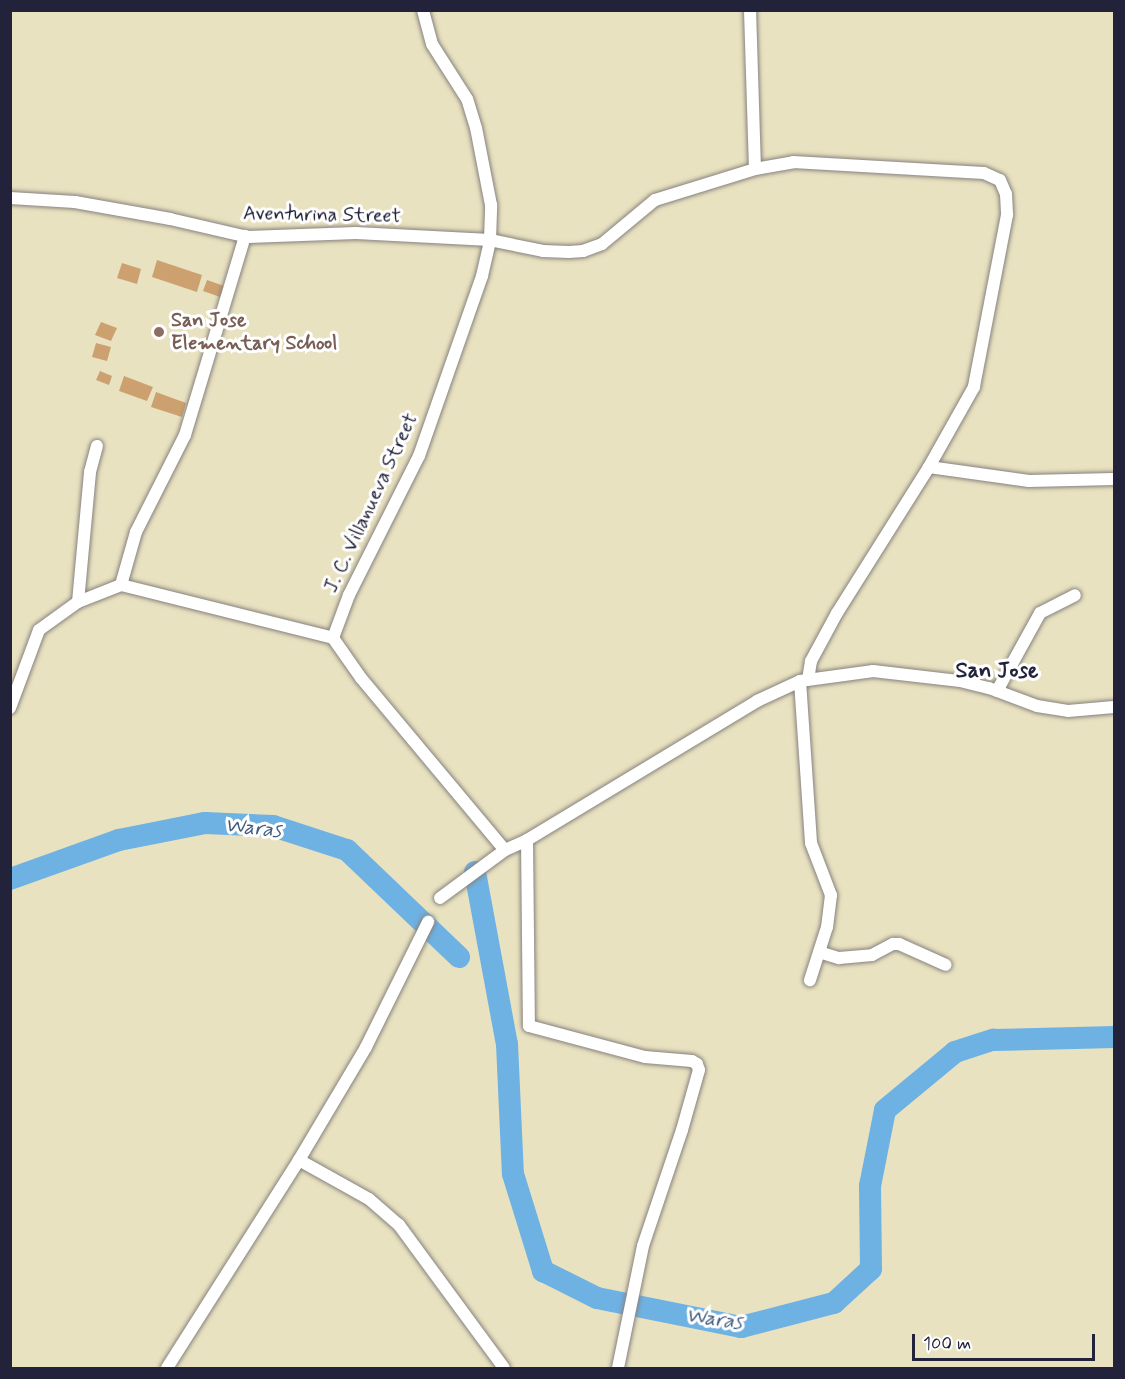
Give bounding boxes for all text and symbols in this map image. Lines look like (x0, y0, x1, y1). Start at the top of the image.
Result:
street label: Aventurina Street (243, 202, 401, 228)
place label: San Jose Elementary School (171, 308, 337, 355)
marker: San Jose Elementary School (152, 325, 166, 339)
street label: J. C. Villanueva Street (319, 410, 423, 596)
district label: San Jose (956, 659, 1038, 685)
water label: Waras (224, 813, 282, 843)
water label: Waras (684, 1303, 744, 1335)
scale bar (915, 1322, 1098, 1360)
text: 100 m (923, 1332, 971, 1356)

